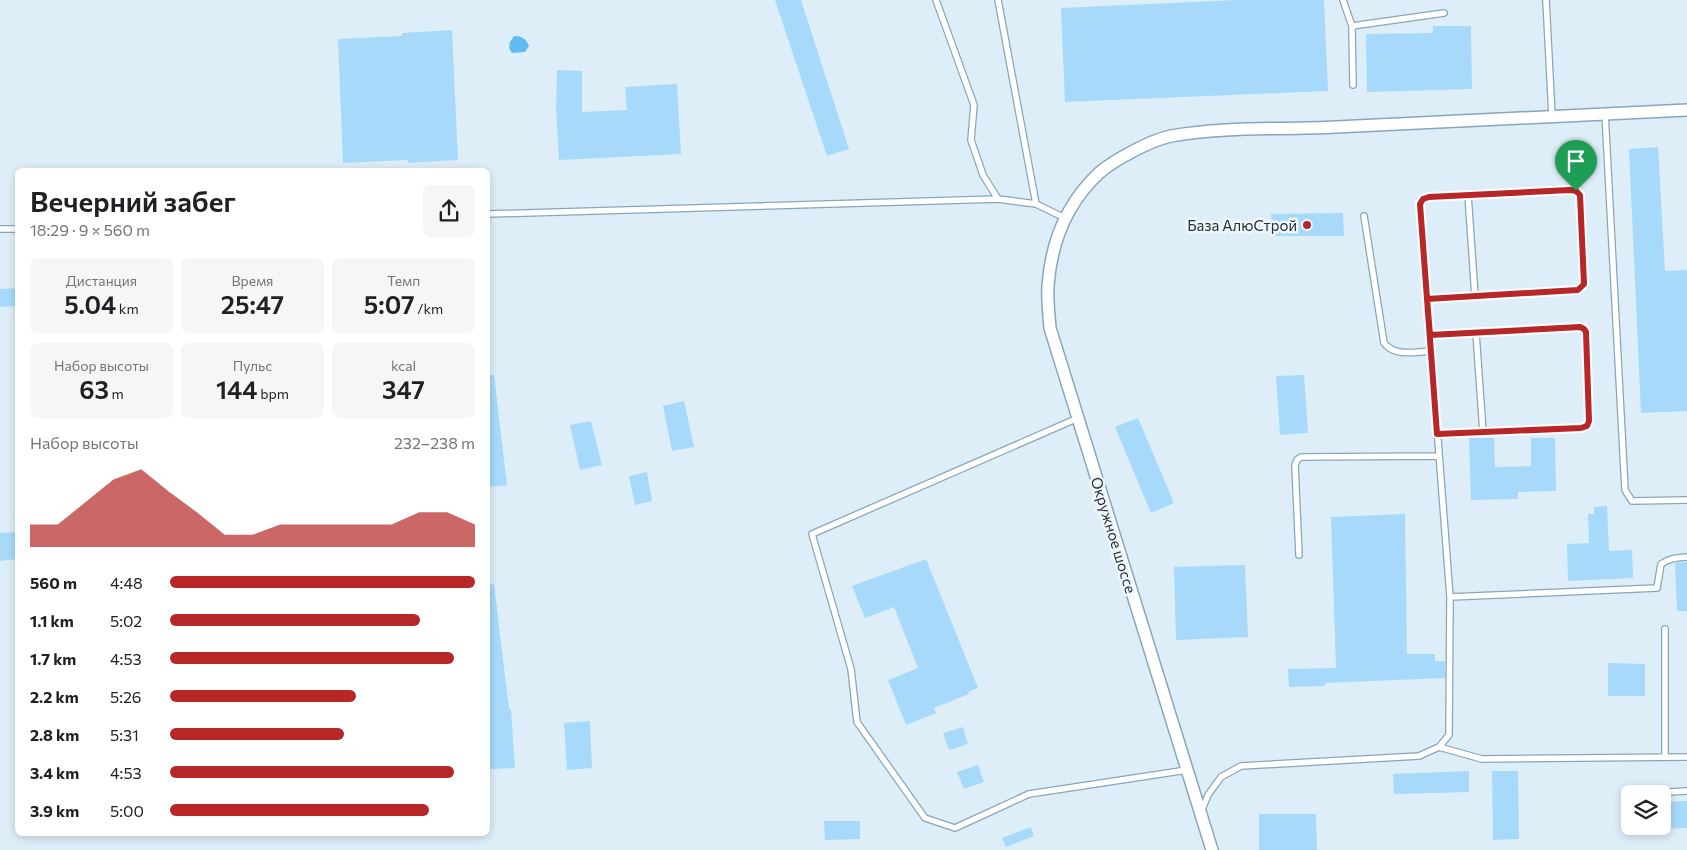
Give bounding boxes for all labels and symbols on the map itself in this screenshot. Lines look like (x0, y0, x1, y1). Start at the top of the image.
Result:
pin (1555, 140, 1597, 191)
place label: База АлюСтрой (1187, 216, 1297, 234)
marker: База АлюСтрой (1301, 219, 1313, 231)
street label: Окружное шоссе (1088, 475, 1140, 596)

